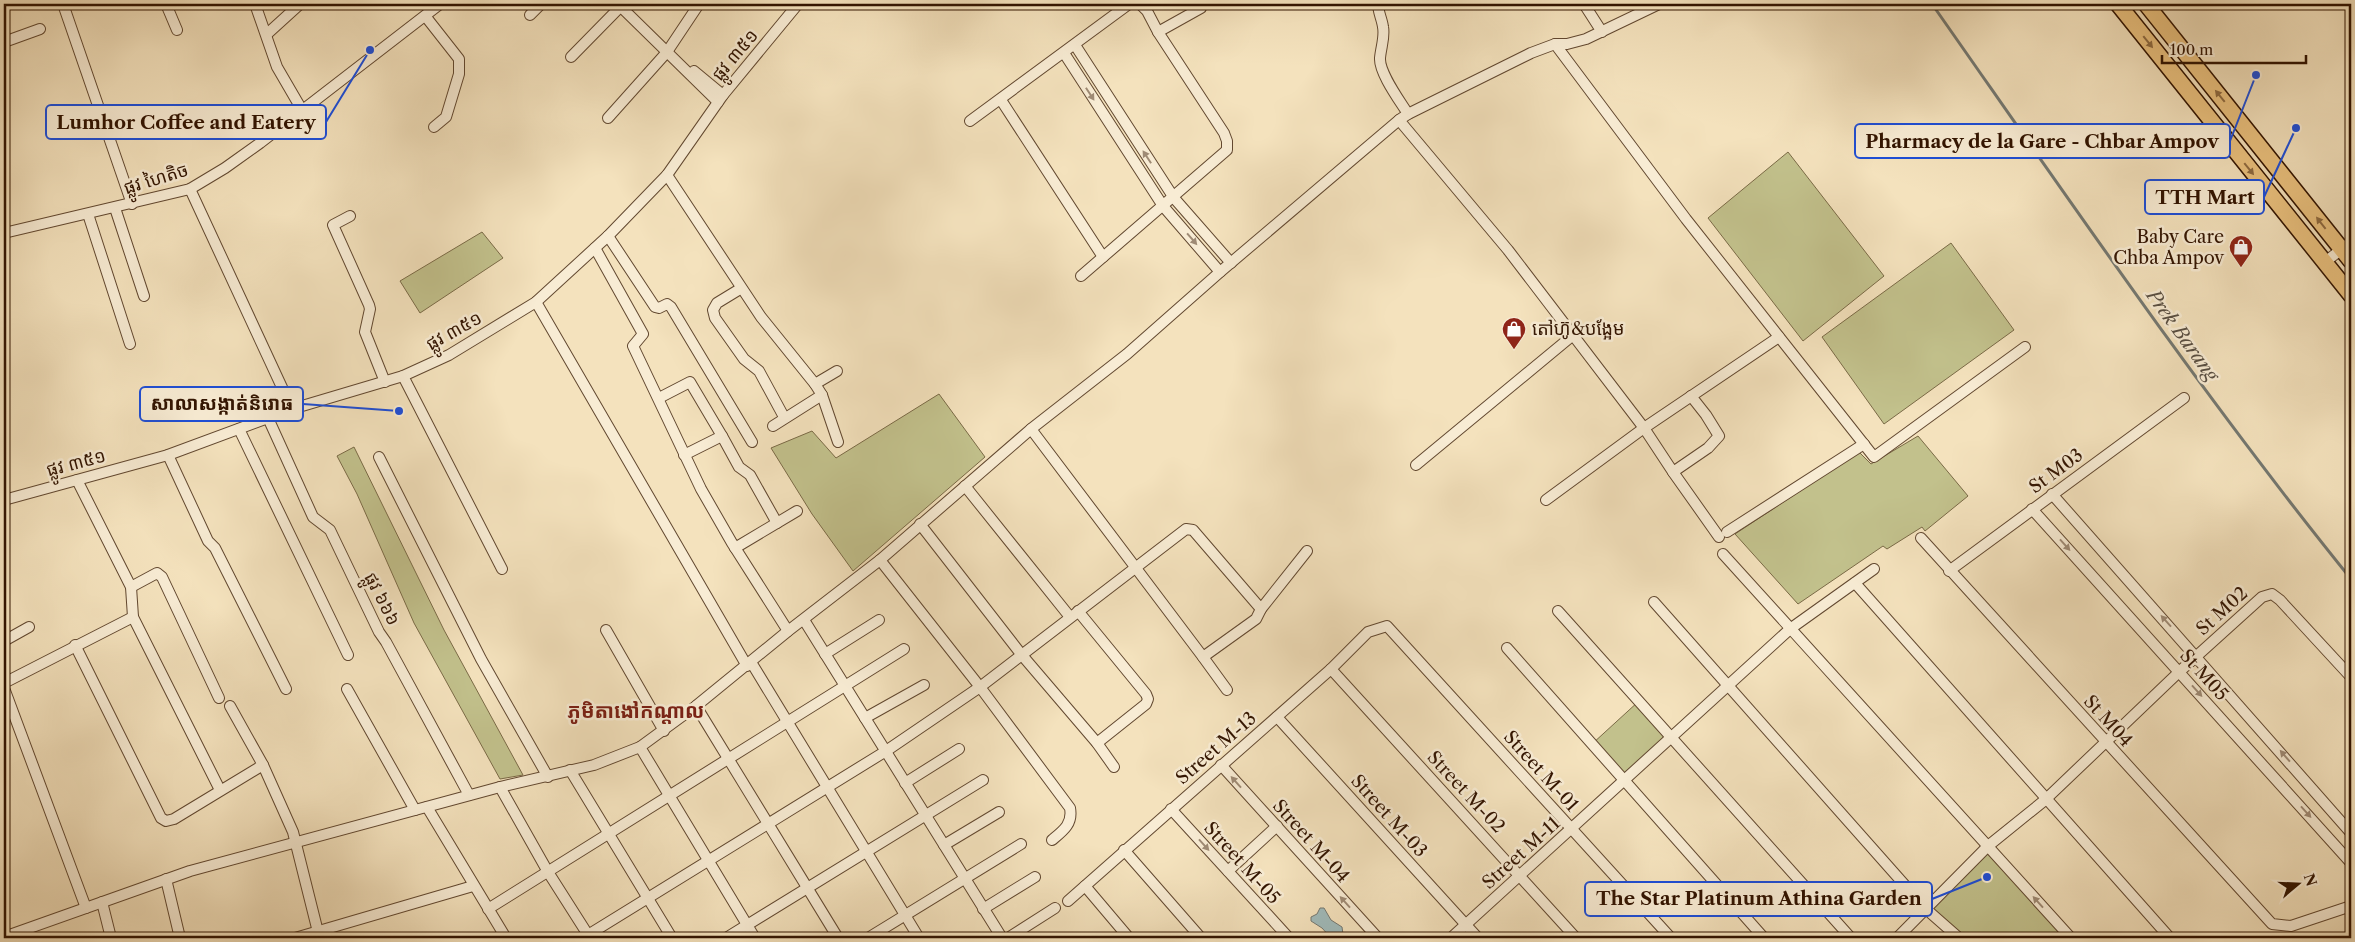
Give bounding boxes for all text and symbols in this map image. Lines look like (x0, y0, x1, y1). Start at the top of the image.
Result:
street label: ផ្លូវ ៣៥១ (707, 25, 767, 89)
scale bar (2162, 32, 2306, 64)
one-way arrow (2143, 35, 2154, 48)
text: 100 m (2170, 40, 2213, 59)
one-way arrow (1086, 87, 1095, 100)
one-way arrow (2214, 90, 2225, 103)
callout: Lumhor Coffee and Eatery (46, 105, 326, 139)
text: Lumhor Coffee and Eatery (56, 111, 317, 134)
callout: Pharmacy de la Gare - Chbar Ampov (1855, 124, 2230, 158)
text: Pharmacy de la Gare - Chbar Ampov (1865, 130, 2219, 153)
one-way arrow (1143, 151, 1152, 164)
street label: ផ្លូវ ហៃតិច (121, 158, 193, 204)
one-way arrow (2244, 162, 2255, 175)
callout: TTH Mart (2145, 180, 2264, 214)
text: TTH Mart (2155, 186, 2255, 209)
one-way arrow (2315, 217, 2326, 230)
place label: Baby Care Chba Ampov (2113, 226, 2224, 269)
one-way arrow (1186, 232, 1197, 245)
shop icon: Baby Care Chba Ampov (2228, 234, 2254, 268)
water label: Prek Barang (2141, 283, 2225, 388)
street label: ផ្លូវ ៣៥១ (422, 307, 488, 360)
shop icon: តៅហ៊ូ&បង្អែម (1501, 316, 1527, 350)
place label: តៅហ៊ូ&បង្អែម (1532, 318, 1624, 340)
callout: សាលាសង្កាត់និរោធ (140, 387, 303, 421)
text: សាលាសង្កាត់និរោធ (151, 392, 293, 415)
street label: St M03 (2025, 444, 2087, 498)
street label: ផ្លូវ ៣៥១ (44, 445, 109, 487)
one-way arrow (2059, 538, 2071, 550)
street label: ផ្លូវ ៦៦៦ (355, 569, 405, 632)
street label: St M02 (2192, 582, 2252, 640)
one-way arrow (2160, 616, 2172, 628)
street label: St M05 (2175, 645, 2233, 705)
one-way arrow (2191, 685, 2203, 697)
street label: St M04 (2079, 691, 2137, 751)
district label: ភូមិតាងៅកណ្តាល (568, 699, 704, 724)
street label: Street M-13 (1171, 707, 1261, 789)
street label: Street M-01 (1499, 726, 1583, 816)
street label: Street M-02 (1423, 747, 1509, 837)
one-way arrow (2279, 750, 2290, 763)
street label: Street M-03 (1346, 770, 1432, 862)
one-way arrow (1230, 776, 1242, 788)
street label: Street M-04 (1268, 795, 1354, 887)
one-way arrow (2300, 806, 2312, 818)
street label: Street M-11 (1478, 812, 1565, 894)
street label: Street M-05 (1199, 817, 1285, 909)
one-way arrow (1198, 838, 1210, 850)
north arrow (2272, 860, 2322, 910)
text: N (2300, 871, 2321, 888)
callout: The Star Platinum Athina Garden (1585, 882, 1932, 916)
text: The Star Platinum Athina Garden (1596, 887, 1922, 910)
one-way arrow (2032, 896, 2044, 908)
one-way arrow (1339, 897, 1351, 909)

